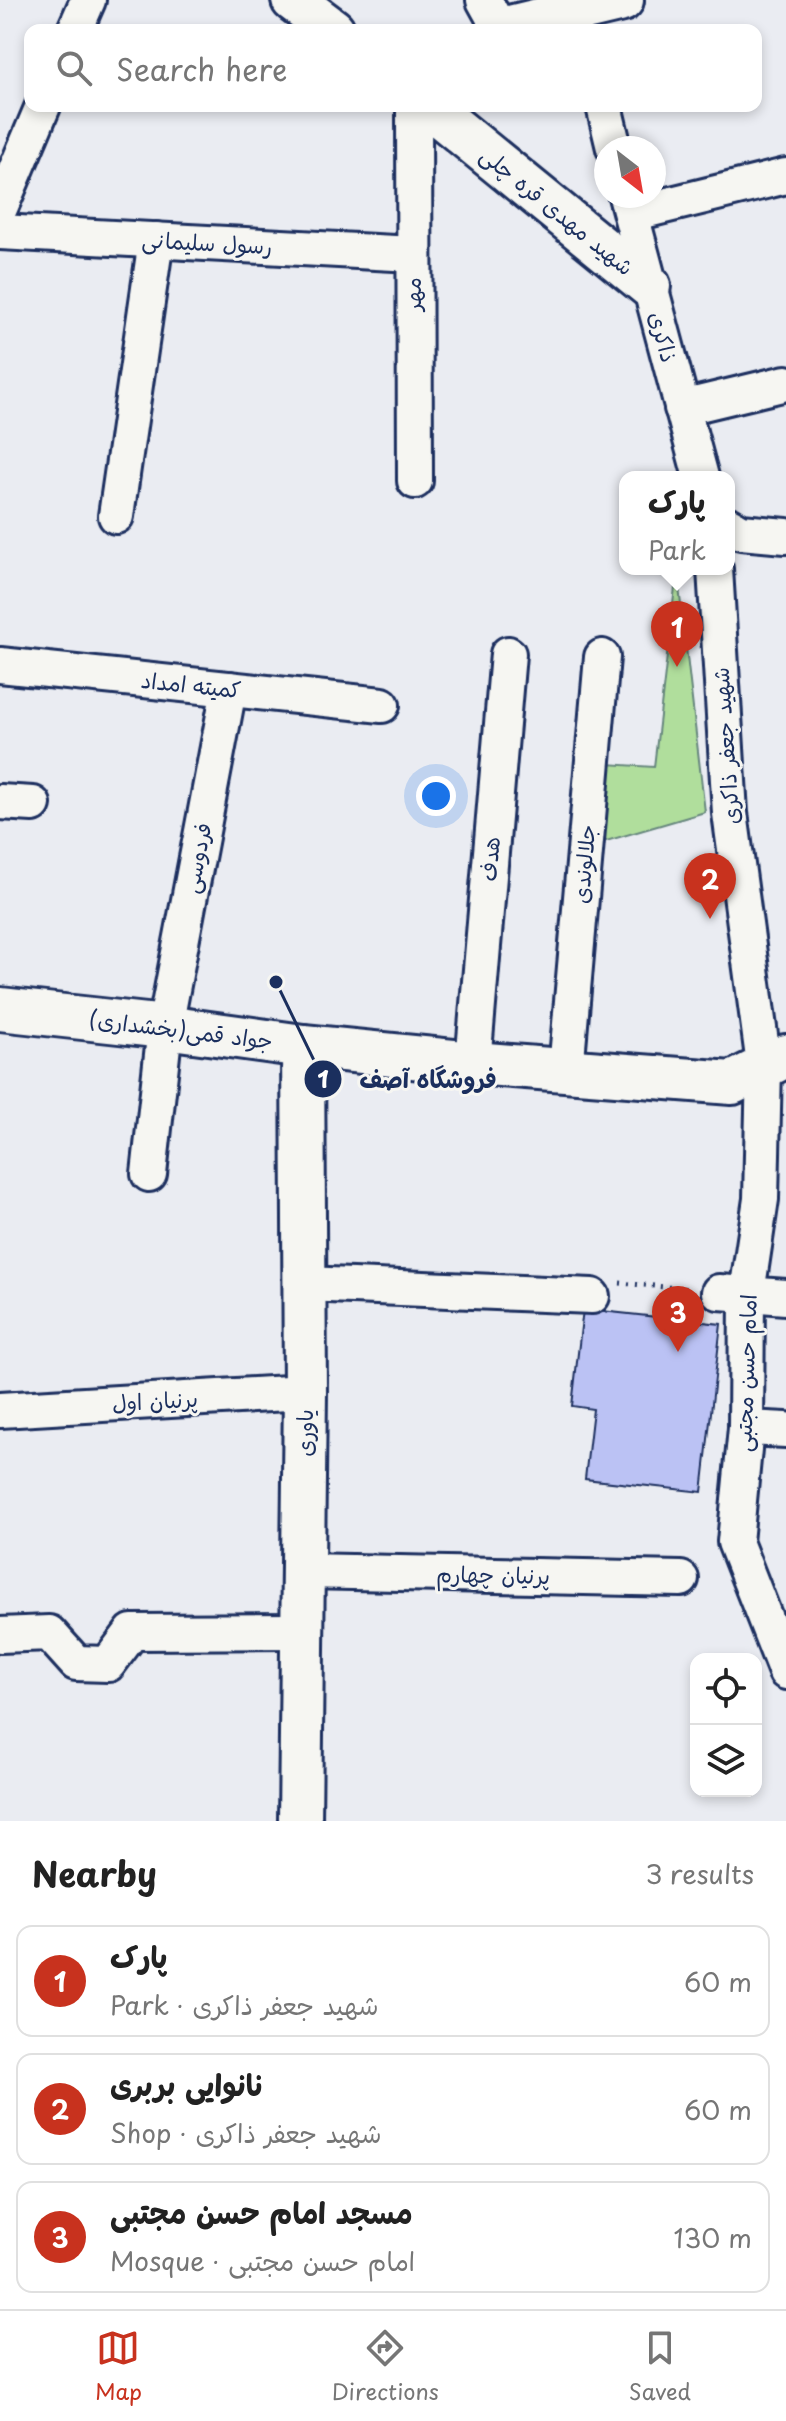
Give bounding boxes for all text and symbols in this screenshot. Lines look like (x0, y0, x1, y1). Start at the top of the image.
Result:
search box (24, 24, 762, 112)
icon: search (52, 46, 96, 90)
text: Search here (116, 46, 288, 91)
north arrow (594, 136, 666, 208)
street label: شهید مهدی قره چلی (474, 138, 642, 282)
street label: رسول سلیمانی (141, 222, 273, 261)
street label: مهر (395, 277, 428, 313)
street label: ذاکری (642, 308, 687, 366)
popup (619, 471, 735, 575)
text: پارک (648, 478, 706, 523)
text: Park (648, 530, 706, 569)
pin: 1 (651, 601, 703, 667)
street label: کمیته امداد (139, 662, 243, 705)
street label: شهید جعفر ذاکری (703, 666, 746, 826)
your location (416, 776, 456, 816)
street label: فردوسی (173, 820, 219, 896)
street label: جلالوندی (563, 823, 602, 905)
street label: هدف (470, 835, 507, 883)
pin: 2 (684, 853, 736, 919)
street label: جواد قمی(بخشداری) (87, 1001, 275, 1056)
callout: فروشگاه آصف (303, 1055, 512, 1103)
text: 1 (317, 1060, 329, 1096)
text: فروشگاه آصف (359, 1060, 497, 1096)
pin: 3 (652, 1286, 704, 1352)
street label: امام حسن مجتبی (725, 1293, 766, 1453)
street label: پرنیان اول (111, 1381, 199, 1418)
street label: یاوری (287, 1409, 320, 1457)
street label: پرنیان چهارم (436, 1556, 550, 1593)
map controls (690, 1653, 762, 1797)
button: locate (690, 1653, 762, 1725)
button: layers (690, 1725, 762, 1797)
text: Nearby (32, 1847, 157, 1899)
text: 3 results (646, 1854, 754, 1893)
text: پارک (110, 1933, 168, 1978)
text: 1 (54, 1962, 66, 2001)
text: 60 m (684, 1962, 752, 2001)
text: Park · شهید جعفر ذاکری (110, 1985, 379, 2024)
text: نانوایی بربری (110, 2061, 265, 2106)
text: 2 (51, 2090, 69, 2129)
text: 60 m (684, 2090, 752, 2129)
text: Shop · شهید جعفر ذاکری (110, 2113, 382, 2152)
text: مسجد امام حسن مجتبی (110, 2189, 413, 2234)
text: 3 (51, 2218, 69, 2257)
text: 130 m (673, 2218, 752, 2257)
text: Mosque · امام حسن مجتبی (110, 2241, 415, 2280)
tab: Map (95, 2326, 142, 2407)
tab: Directions (332, 2326, 439, 2407)
tab: Saved (629, 2326, 691, 2407)

